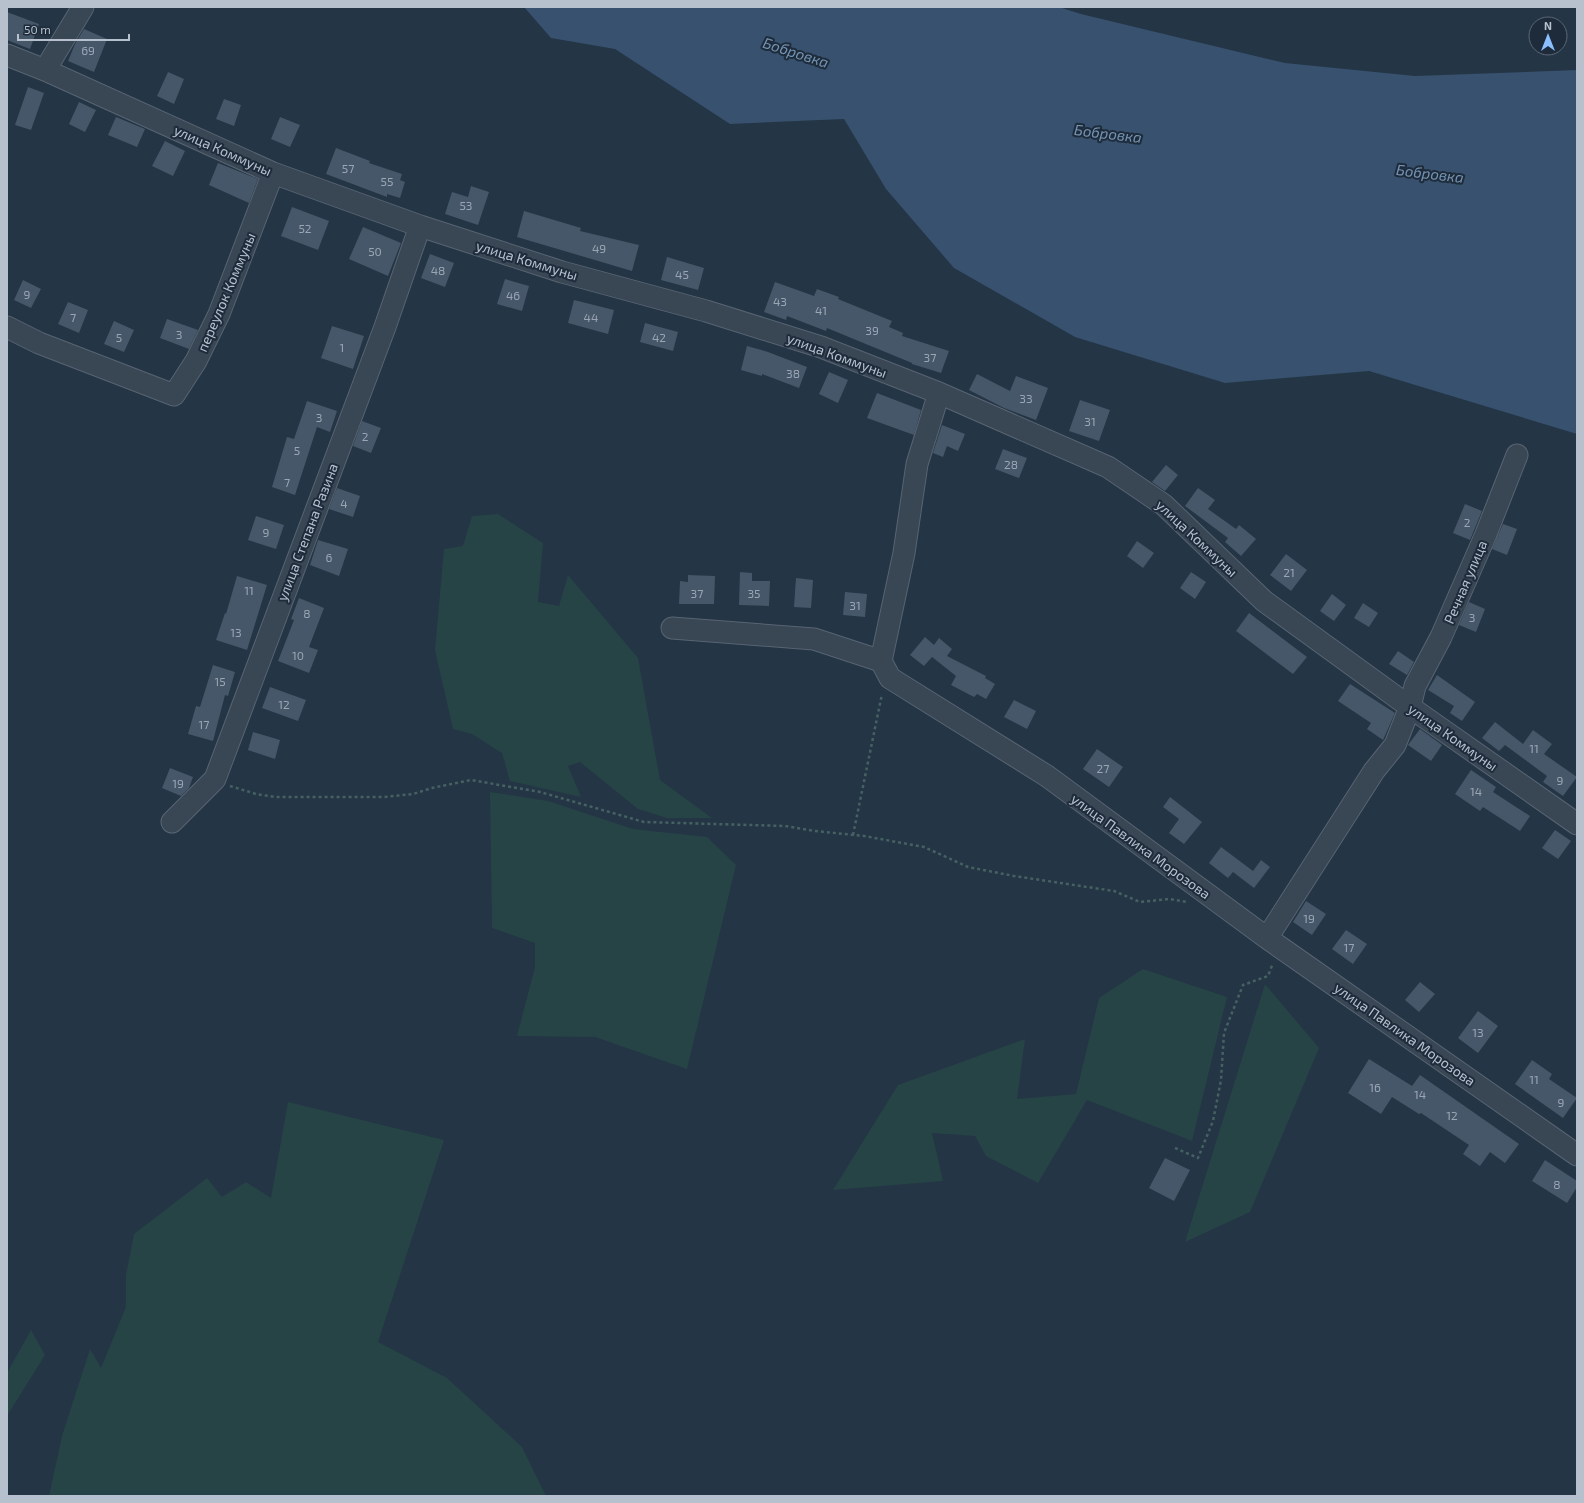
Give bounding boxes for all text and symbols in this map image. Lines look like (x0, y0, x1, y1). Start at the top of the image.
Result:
scale bar (18, 16, 129, 42)
north arrow (1528, 16, 1568, 56)
text: N (1544, 19, 1552, 32)
text: 50 m (24, 22, 51, 36)
water label: Бобровка (761, 33, 831, 71)
house number: 69 (81, 43, 95, 57)
water label: Бобровка (1073, 120, 1143, 146)
street label: улица Коммуны (172, 121, 274, 179)
water label: Бобровка (1395, 160, 1465, 186)
house number: 57 (342, 161, 354, 175)
house number: 55 (381, 174, 393, 188)
house number: 53 (459, 198, 473, 212)
house number: 52 (298, 221, 312, 235)
street label: переулок Коммуны (193, 230, 259, 354)
street label: улица Коммуны (474, 236, 580, 284)
house number: 49 (592, 241, 606, 255)
house number: 50 (368, 244, 382, 258)
house number: 48 (431, 263, 445, 277)
house number: 45 (675, 267, 689, 281)
house number: 9 (24, 287, 31, 301)
house number: 46 (506, 288, 520, 302)
house number: 43 (773, 294, 787, 308)
house number: 41 (815, 303, 827, 317)
house number: 7 (70, 310, 76, 324)
house number: 44 (584, 310, 598, 324)
house number: 39 (865, 323, 879, 337)
house number: 3 (176, 327, 182, 341)
street label: улица Коммуны (785, 329, 889, 381)
house number: 5 (116, 330, 122, 344)
house number: 42 (652, 330, 666, 344)
house number: 1 (340, 340, 344, 354)
house number: 37 (924, 350, 936, 364)
house number: 38 (786, 366, 800, 380)
house number: 33 (1019, 391, 1033, 405)
house number: 3 (316, 410, 322, 424)
house number: 31 (1084, 414, 1096, 428)
house number: 2 (362, 429, 369, 443)
house number: 5 (294, 443, 300, 457)
house number: 28 (1004, 457, 1018, 471)
street label: улица Степана Разина (273, 461, 341, 603)
house number: 7 (284, 475, 290, 489)
house number: 4 (340, 496, 348, 510)
street label: улица Коммуны (1153, 496, 1241, 580)
house number: 2 (1464, 515, 1471, 529)
house number: 9 (263, 525, 270, 539)
street label: Речная улица (1440, 538, 1490, 626)
house number: 6 (326, 550, 333, 564)
house number: 21 (1283, 565, 1295, 579)
house number: 11 (244, 583, 254, 597)
house number: 37 (691, 586, 703, 600)
house number: 35 (747, 586, 761, 600)
house number: 31 (849, 598, 861, 612)
house number: 8 (303, 606, 311, 620)
house number: 3 (1469, 610, 1475, 624)
house number: 13 (230, 625, 242, 639)
house number: 10 (292, 648, 304, 662)
house number: 15 (214, 674, 226, 688)
house number: 12 (278, 697, 290, 711)
street label: улица Коммуны (1405, 700, 1501, 774)
house number: 17 (199, 717, 209, 731)
house number: 11 (1529, 741, 1539, 755)
house number: 27 (1097, 761, 1109, 775)
house number: 9 (1557, 773, 1564, 787)
house number: 19 (172, 776, 184, 790)
house number: 14 (1470, 784, 1482, 798)
street label: улица Павлика Морозова (1068, 790, 1214, 902)
house number: 19 (1303, 911, 1315, 925)
house number: 17 (1344, 940, 1354, 954)
street label: улица Павлика Морозова (1331, 979, 1479, 1089)
house number: 13 (1472, 1025, 1484, 1039)
house number: 11 (1529, 1072, 1539, 1086)
house number: 16 (1369, 1080, 1381, 1094)
house number: 14 (1414, 1087, 1426, 1101)
house number: 9 (1558, 1095, 1565, 1109)
house number: 12 (1446, 1108, 1458, 1122)
house number: 8 (1553, 1177, 1561, 1191)

